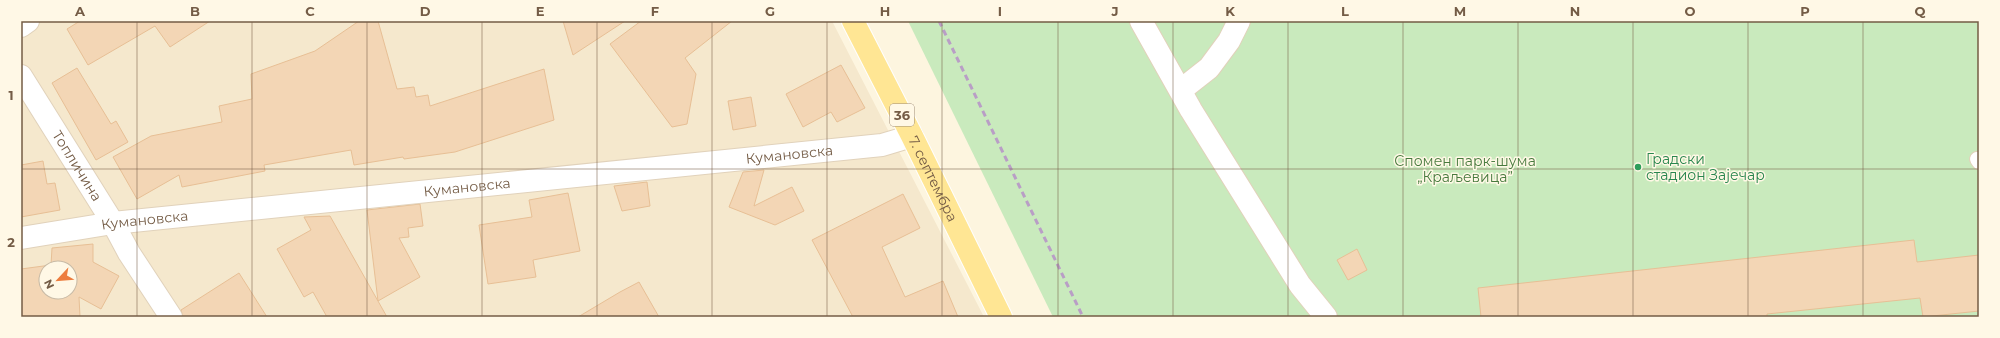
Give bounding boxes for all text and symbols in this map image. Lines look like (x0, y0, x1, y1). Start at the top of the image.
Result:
text: A (74, 3, 86, 19)
text: B (190, 3, 200, 19)
text: C (305, 3, 315, 19)
text: D (420, 3, 431, 19)
text: E (536, 3, 545, 19)
text: F (651, 3, 659, 19)
text: G (765, 3, 775, 19)
text: H (880, 3, 890, 19)
text: I (998, 3, 1002, 19)
text: J (1110, 3, 1119, 19)
text: K (1225, 3, 1235, 19)
text: L (1341, 3, 1349, 19)
text: M (1454, 3, 1466, 19)
text: N (1570, 3, 1580, 19)
text: O (1685, 3, 1696, 19)
text: P (1800, 3, 1810, 19)
text: Q (1915, 3, 1926, 19)
text: 1 (8, 87, 14, 103)
road number: 36 (890, 104, 914, 126)
street label: Топличина (48, 127, 106, 205)
street label: 7. септембра (904, 133, 962, 225)
street label: Кумановска (745, 141, 834, 168)
place label: Градски стадион Зајечар (1646, 150, 1765, 184)
park label: Спомен парк-шума „Краљевица” (1394, 152, 1536, 186)
marker: Градски стадион Зајечар (1633, 162, 1643, 172)
street label: Кумановска (423, 174, 511, 200)
street label: Кумановска (100, 206, 189, 234)
text: 2 (7, 234, 15, 250)
north arrow (38, 260, 78, 300)
text: N (41, 277, 57, 291)

